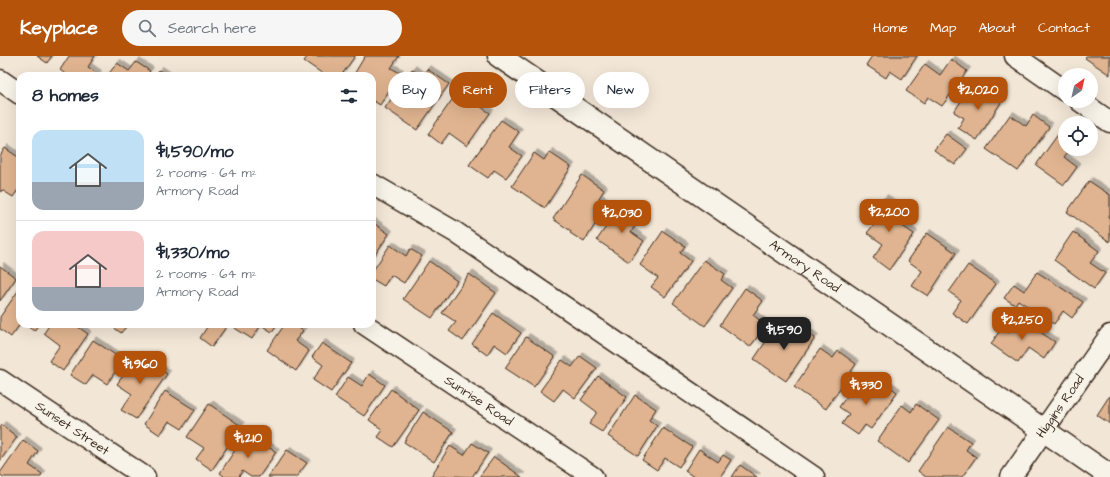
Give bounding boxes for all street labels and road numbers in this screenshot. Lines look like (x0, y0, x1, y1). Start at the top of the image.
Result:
street label: Armory Road (766, 235, 844, 297)
street label: Sunrise Road (441, 371, 517, 430)
street label: Higgins Road (1032, 371, 1089, 442)
street label: Sunset Street (32, 397, 114, 460)

